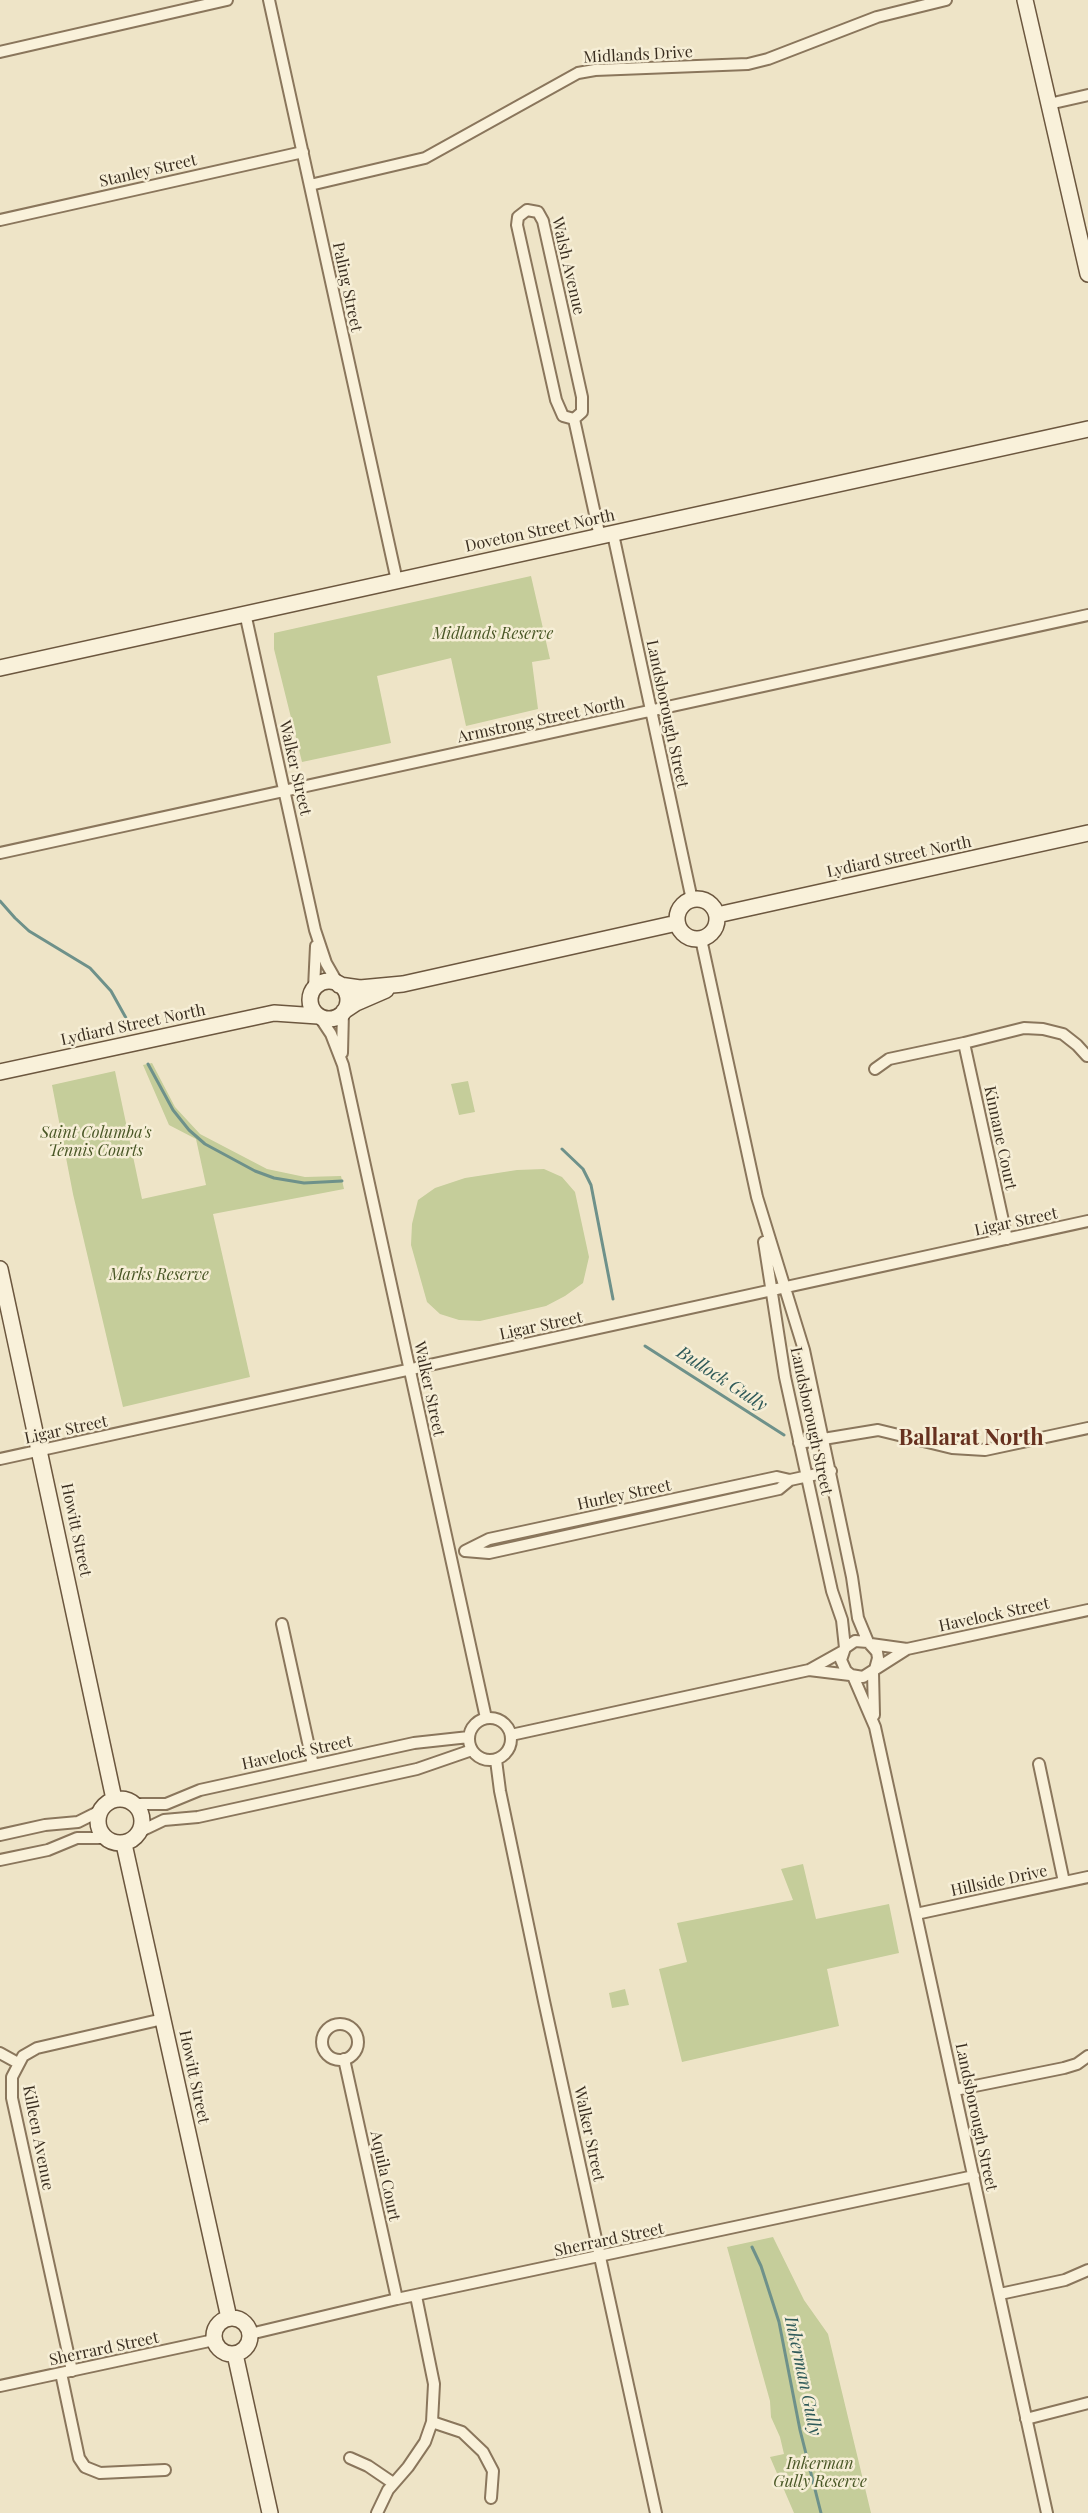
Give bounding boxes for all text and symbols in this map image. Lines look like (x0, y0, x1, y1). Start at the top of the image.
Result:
street label: Midlands Drive (583, 43, 693, 67)
street label: Stanley Street (98, 150, 198, 192)
street label: Walsh Avenue (547, 215, 589, 317)
street label: Paling Street (328, 240, 366, 334)
street label: Doveton Street North (463, 506, 617, 556)
park label: Midlands Reserve (433, 624, 553, 644)
street label: Landsborough Street (642, 638, 692, 790)
street label: Armstrong Street North (456, 693, 626, 747)
street label: Walker Street (275, 719, 315, 817)
street label: Lydiard Street North (825, 832, 973, 882)
street label: Lydiard Street North (59, 1000, 207, 1050)
street label: Kinnane Court (980, 1084, 1020, 1192)
park label: Saint Columba's Tennis Courts (40, 1123, 152, 1161)
street label: Ligar Street (973, 1204, 1059, 1240)
park label: Marks Reserve (109, 1265, 209, 1285)
street label: Ligar Street (498, 1308, 584, 1344)
street label: Walker Street (410, 1340, 448, 1438)
water label: Bullock Gully (673, 1342, 771, 1416)
street label: Landsborough Street (786, 1345, 836, 1497)
street label: Ligar Street (23, 1412, 109, 1448)
district label: Ballarat North (898, 1425, 1044, 1451)
street label: Hurley Street (575, 1476, 673, 1514)
street label: Howitt Street (57, 1481, 95, 1579)
street label: Havelock Street (937, 1594, 1051, 1636)
street label: Havelock Street (240, 1732, 354, 1774)
street label: Hillside Drive (949, 1861, 1049, 1901)
street label: Howitt Street (175, 2028, 213, 2126)
street label: Landsborough Street (951, 2041, 1001, 2193)
street label: Killeen Avenue (18, 2084, 58, 2192)
street label: Walker Street (570, 2085, 608, 2183)
street label: Aquila Court (366, 2129, 404, 2223)
street label: Sherrard Street (553, 2219, 665, 2261)
water label: Inkerman Gully (780, 2314, 826, 2438)
street label: Sherrard Street (48, 2328, 160, 2370)
park label: Inkerman Gully Reserve (773, 2454, 867, 2492)

